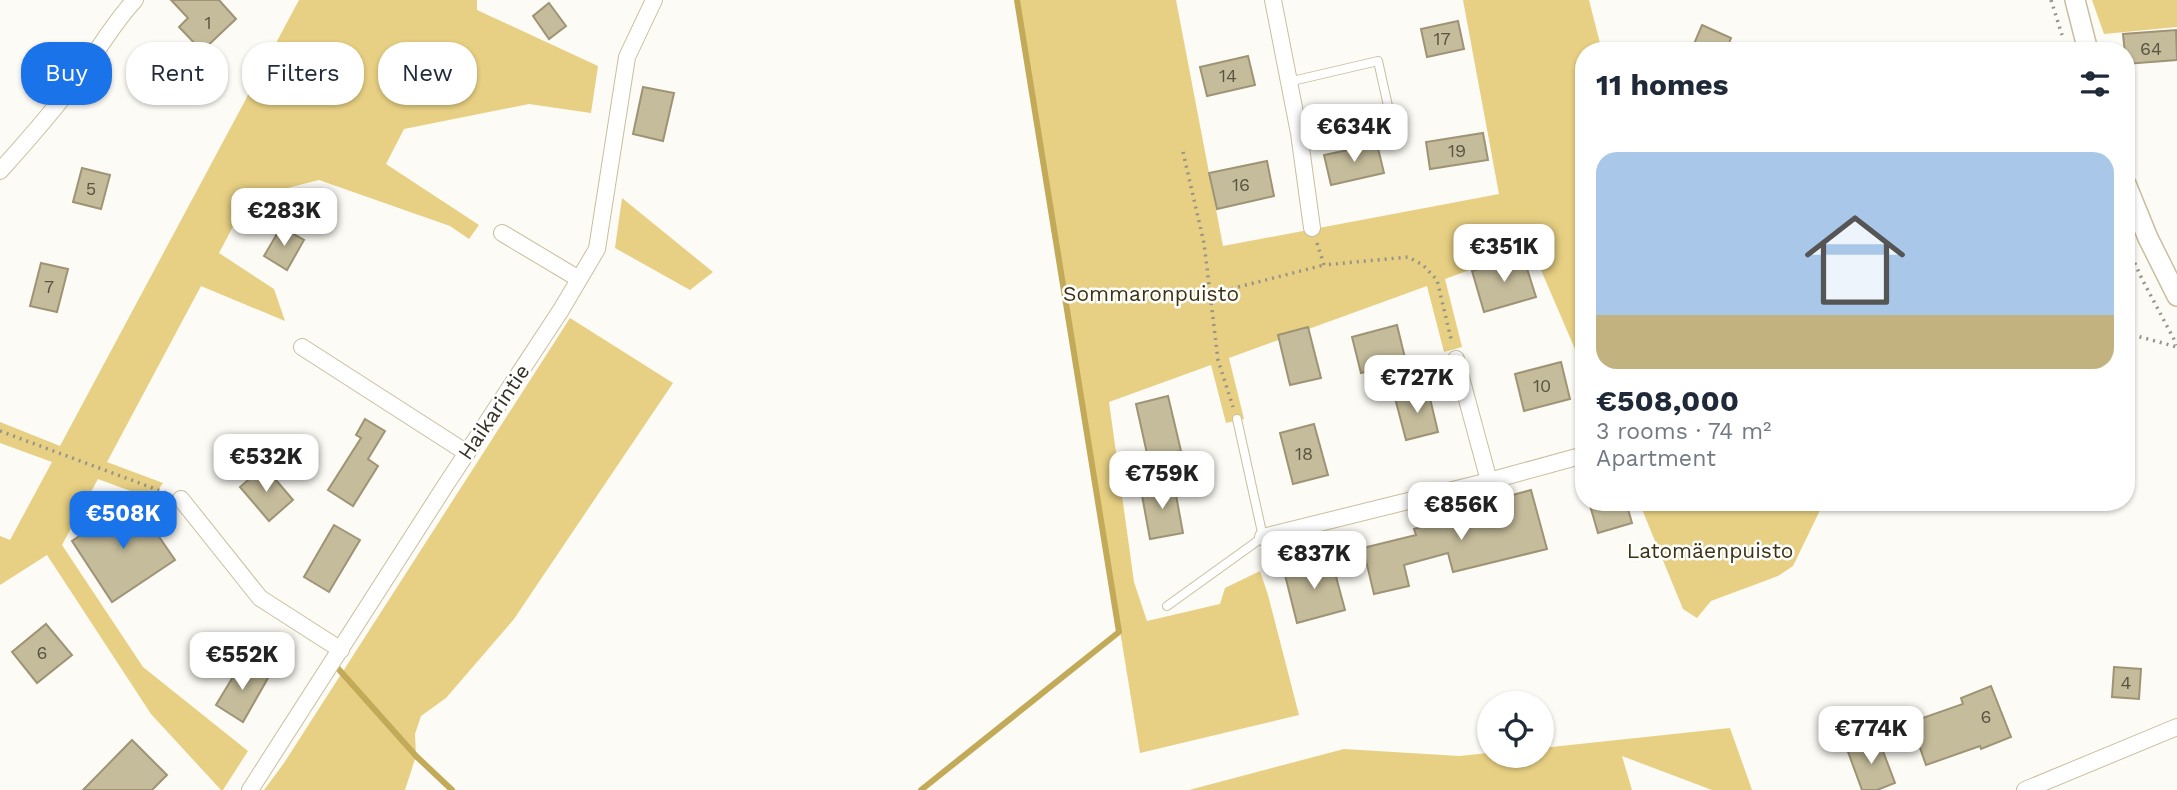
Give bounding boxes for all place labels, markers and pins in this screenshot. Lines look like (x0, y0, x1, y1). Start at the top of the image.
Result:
pin: €634K (1305, 104, 1403, 164)
pin: €283K (235, 188, 333, 248)
pin: €351K (1455, 224, 1553, 284)
pin: €727K (1368, 356, 1466, 415)
pin: €532K (217, 434, 315, 494)
pin: €759K (1113, 452, 1211, 511)
pin: €856K (1412, 482, 1510, 542)
pin: €508K (74, 491, 172, 551)
pin: €837K (1265, 532, 1363, 591)
pin: €552K (193, 632, 291, 692)
pin: €774K (1822, 706, 1920, 766)

